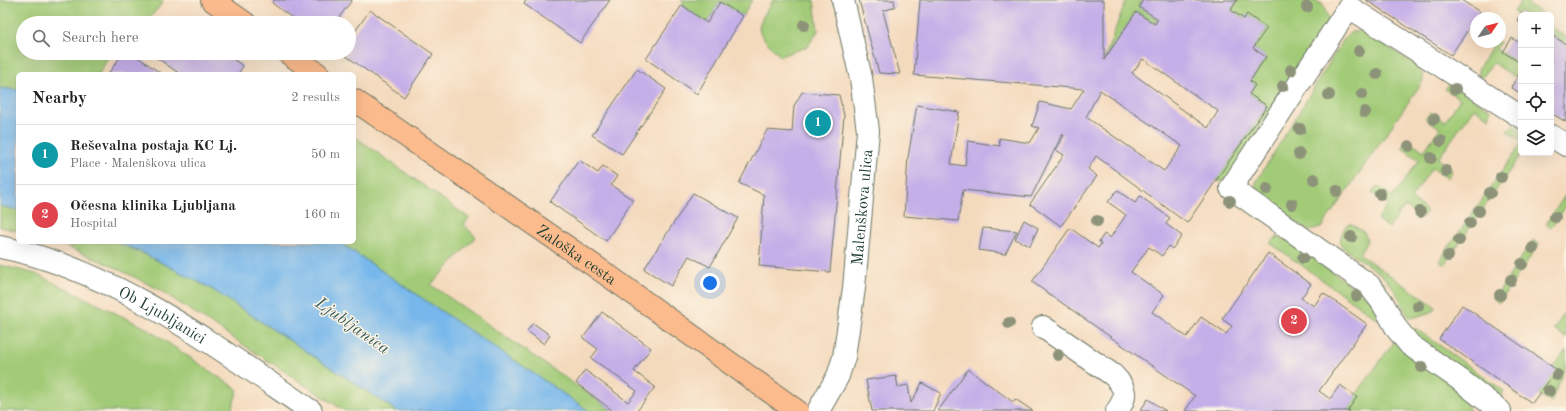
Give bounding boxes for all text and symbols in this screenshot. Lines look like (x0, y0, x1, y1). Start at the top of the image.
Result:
north arrow (1470, 12, 1506, 48)
map controls (1518, 12, 1554, 156)
button: + (1518, 12, 1554, 48)
search box (16, 16, 356, 60)
icon: search (30, 27, 52, 49)
text: Search here (62, 31, 139, 46)
button: − (1518, 48, 1554, 84)
button: locate (1518, 84, 1554, 120)
text: Nearby (32, 90, 87, 107)
text: 2 results (291, 91, 340, 104)
pin: 1 (805, 108, 831, 138)
button: layers (1518, 120, 1554, 156)
text: Reševalna postaja KC Lj. (70, 139, 237, 154)
text: 1 (41, 148, 49, 161)
text: 50 m (311, 148, 340, 161)
street label: Malenškova ulica (850, 149, 876, 266)
text: Place · Malenškova ulica (70, 157, 206, 170)
text: Očesna klinika Ljubljana (70, 199, 236, 214)
text: 2 (41, 208, 49, 221)
text: 160 m (303, 208, 340, 221)
text: Hospital (70, 217, 117, 230)
street label: Zaloška cesta (533, 223, 619, 289)
your location (700, 273, 720, 293)
street label: Ob Ljubljanici (115, 285, 208, 348)
water label: Ljubljanica (311, 294, 392, 358)
pin: 2 (1281, 306, 1307, 336)

